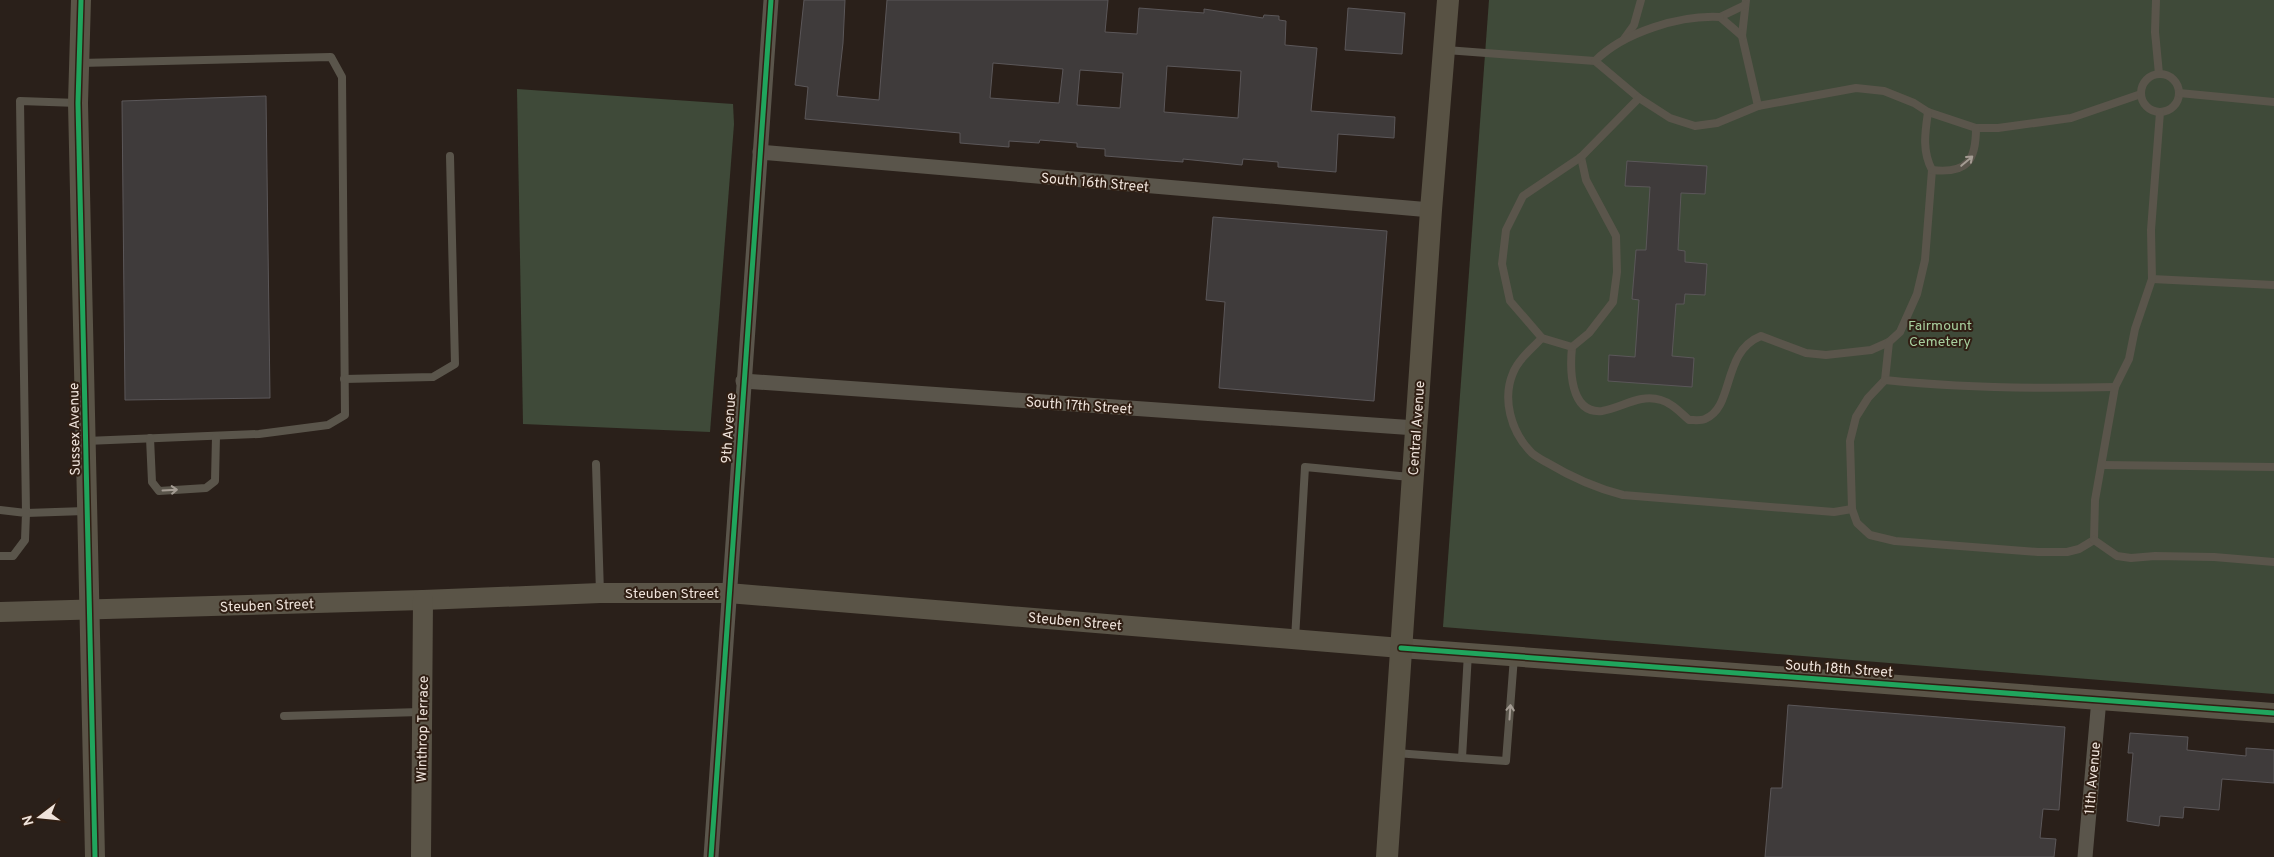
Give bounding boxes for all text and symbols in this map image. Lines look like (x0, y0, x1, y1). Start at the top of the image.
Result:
one-way arrow (1960, 156, 1973, 167)
street label: South 16th Street (1040, 170, 1150, 197)
park label: Fairmount Cemetery (1908, 318, 1972, 351)
street label: Central Avenue (1406, 380, 1429, 476)
street label: Sussex Avenue (66, 382, 85, 476)
street label: 9th Avenue (719, 392, 740, 464)
street label: South 17th Street (1025, 394, 1133, 419)
one-way arrow (162, 486, 178, 495)
street label: Steuben Street (625, 586, 719, 603)
street label: Steuben Street (220, 596, 314, 617)
street label: Steuben Street (1027, 610, 1123, 635)
street label: South 18th Street (1784, 657, 1893, 682)
street label: Winthrop Terrace (414, 675, 433, 783)
one-way arrow (1505, 705, 1514, 721)
street label: 11th Avenue (2082, 741, 2105, 815)
north arrow (15, 792, 65, 842)
text: N (19, 813, 39, 827)

